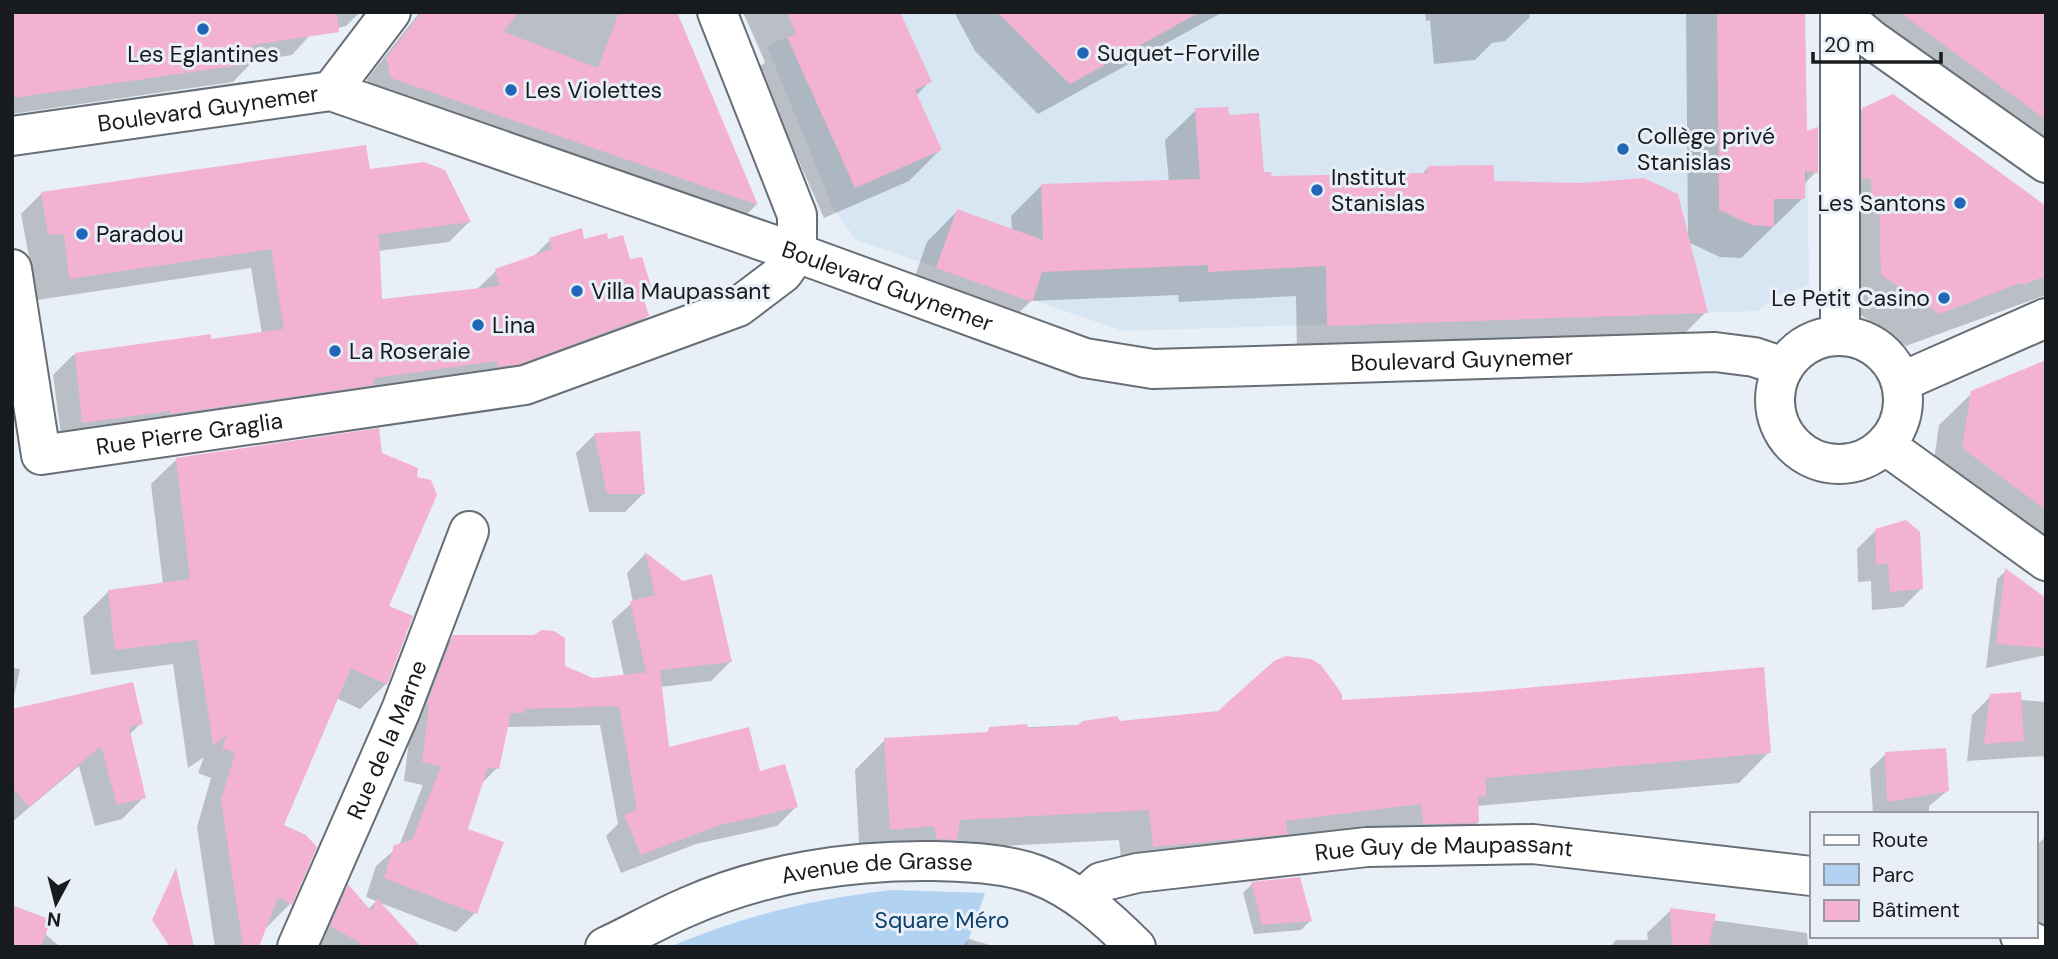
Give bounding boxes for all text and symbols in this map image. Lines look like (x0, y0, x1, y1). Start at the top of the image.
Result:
marker: Les Eglantines (195, 21, 211, 37)
scale bar (1813, 21, 1941, 65)
text: 20 m (1824, 31, 1875, 59)
place label: Suquet-Forville (1097, 38, 1260, 68)
place label: Les Eglantines (127, 39, 279, 69)
marker: Suquet-Forville (1075, 45, 1091, 61)
place label: Les Violettes (525, 75, 662, 105)
street label: Boulevard Guynemer (96, 78, 321, 139)
marker: Les Violettes (503, 82, 519, 98)
place label: Collège privé Stanislas (1637, 121, 1775, 177)
marker: Collège privé Stanislas (1615, 141, 1631, 157)
place label: Institut Stanislas (1331, 162, 1425, 218)
marker: Institut Stanislas (1309, 182, 1325, 198)
place label: Les Santons (1817, 188, 1946, 218)
marker: Les Santons (1952, 195, 1968, 211)
place label: Paradou (96, 219, 184, 249)
marker: Paradou (74, 226, 90, 242)
street label: Boulevard Guynemer (778, 234, 998, 338)
place label: Villa Maupassant (591, 276, 771, 306)
marker: Villa Maupassant (569, 283, 585, 299)
place label: Le Petit Casino (1771, 283, 1930, 313)
marker: Le Petit Casino (1936, 290, 1952, 306)
place label: Lina (492, 310, 535, 340)
marker: Lina (470, 317, 486, 333)
place label: La Roseraie (349, 336, 471, 366)
street label: Boulevard Guynemer (1350, 341, 1574, 378)
marker: La Roseraie (327, 343, 343, 359)
street label: Rue Pierre Graglia (94, 405, 285, 462)
street label: Rue de la Marne (340, 656, 434, 824)
legend (1810, 812, 2037, 938)
text: Route (1872, 826, 1928, 854)
street label: Rue Guy de Maupassant (1313, 829, 1575, 868)
street label: Avenue de Grasse (778, 846, 974, 891)
text: Parc (1872, 861, 1915, 889)
north arrow (21, 868, 91, 938)
text: Bâtiment (1872, 896, 1960, 924)
park label: Square Méro (875, 905, 1009, 935)
text: N (46, 906, 62, 933)

